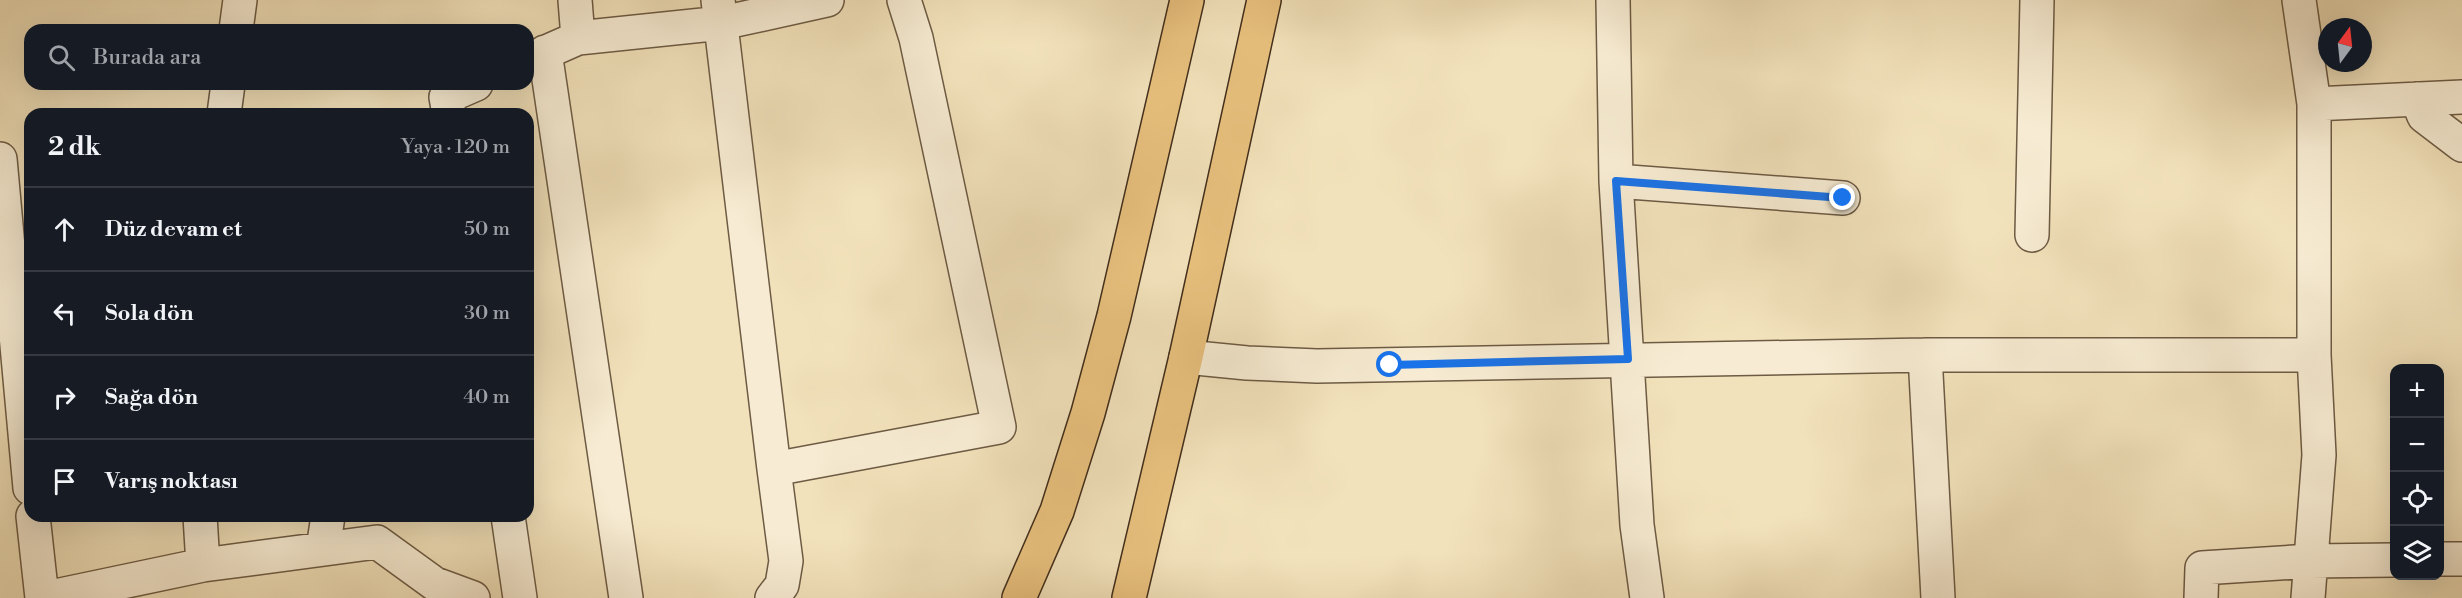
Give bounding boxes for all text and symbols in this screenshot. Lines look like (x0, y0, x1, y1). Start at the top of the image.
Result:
north arrow (2318, 18, 2372, 72)
search box (24, 24, 534, 90)
icon: search (45, 41, 78, 74)
text: Burada ara (93, 44, 201, 71)
text: 2 dk (48, 131, 101, 163)
text: Yaya · 120 m (401, 135, 510, 160)
route end (1829, 184, 1855, 210)
icon: ahead (48, 213, 81, 246)
text: Düz devam et (105, 216, 242, 243)
text: 50 m (464, 217, 510, 242)
icon: left (48, 297, 81, 330)
text: Sola dön (105, 300, 193, 327)
text: 30 m (464, 301, 510, 326)
route start (1376, 351, 1402, 377)
map controls (2390, 364, 2444, 580)
button: + (2390, 364, 2444, 418)
icon: right (48, 381, 81, 414)
text: Sağa dön (105, 384, 198, 411)
text: 40 m (463, 385, 510, 410)
button: − (2390, 418, 2444, 472)
icon: arrive (48, 465, 81, 498)
text: Varış noktası (105, 468, 238, 495)
button: locate (2390, 472, 2444, 526)
button: layers (2390, 526, 2444, 580)

